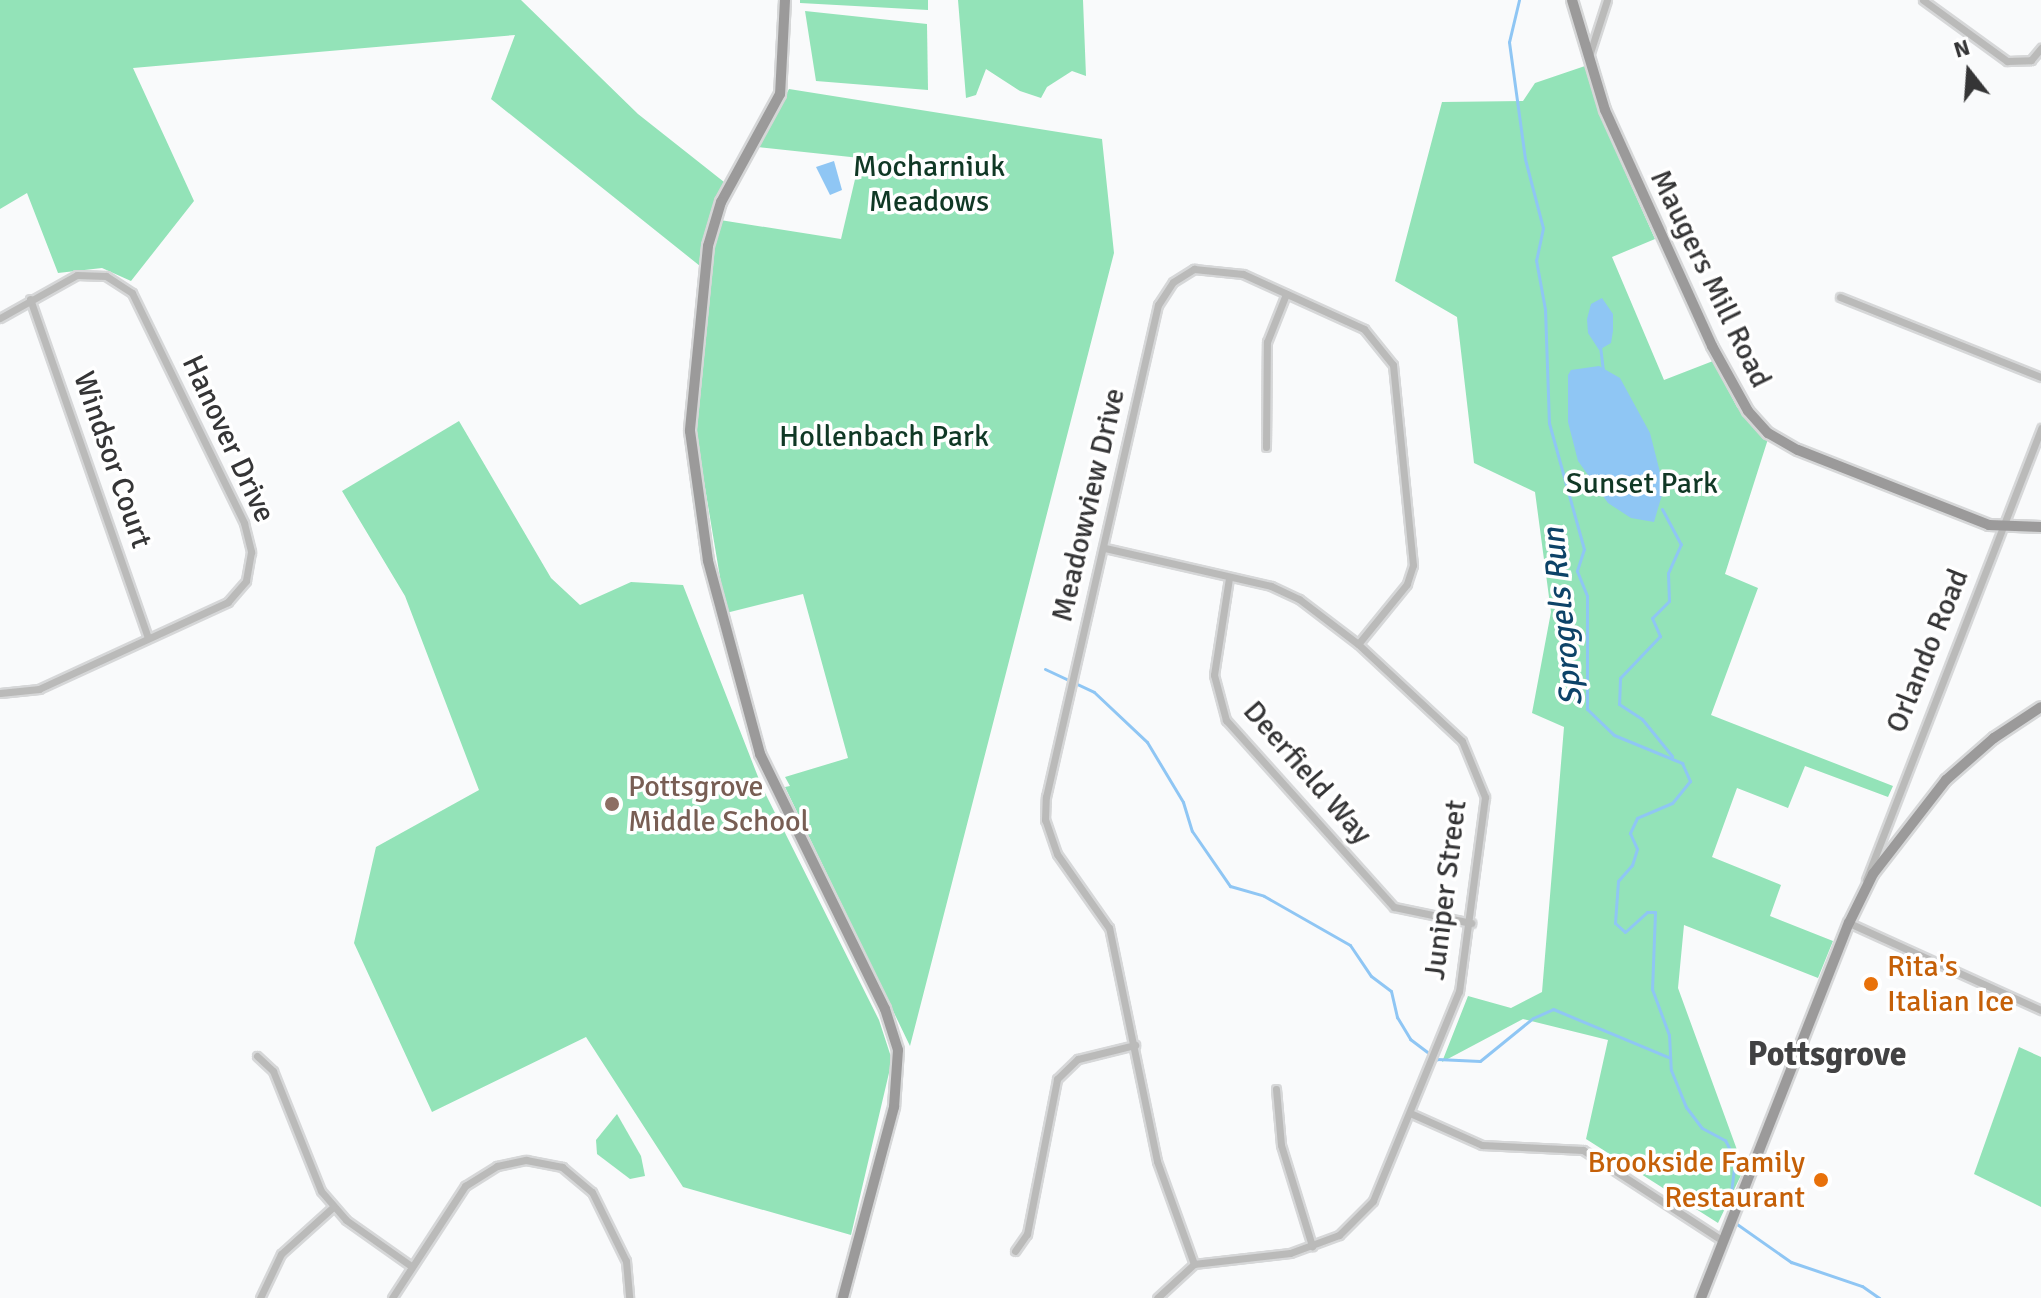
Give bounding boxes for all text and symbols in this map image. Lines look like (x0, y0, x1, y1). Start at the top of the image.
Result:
north arrow (1929, 32, 2009, 112)
text: N (1951, 33, 1973, 64)
park label: Mocharniuk Meadows (853, 149, 1005, 220)
street label: Maugers Mill Road (1642, 164, 1778, 394)
street label: Hanover Drive (174, 350, 282, 528)
street label: Windsor Court (65, 367, 159, 553)
street label: Meadowview Drive (1045, 385, 1133, 625)
park label: Hollenbach Park (779, 419, 989, 455)
park label: Sunset Park (1566, 466, 1718, 502)
water label: Sprogels Run (1535, 526, 1591, 708)
street label: Orlando Road (1879, 564, 1977, 738)
street label: Deerfield Way (1235, 694, 1379, 852)
place label: Pottsgrove Middle School (628, 769, 809, 840)
marker: Pottsgrove Middle School (603, 795, 621, 813)
street label: Juniper Street (1417, 798, 1475, 982)
place label: Rita's Italian Ice (1887, 949, 2014, 1020)
marker: Rita's Italian Ice (1862, 975, 1880, 993)
district label: Pottsgrove (1747, 1035, 1907, 1075)
place label: Brookside Family Restaurant (1587, 1145, 1805, 1216)
marker: Brookside Family Restaurant (1812, 1171, 1830, 1189)

